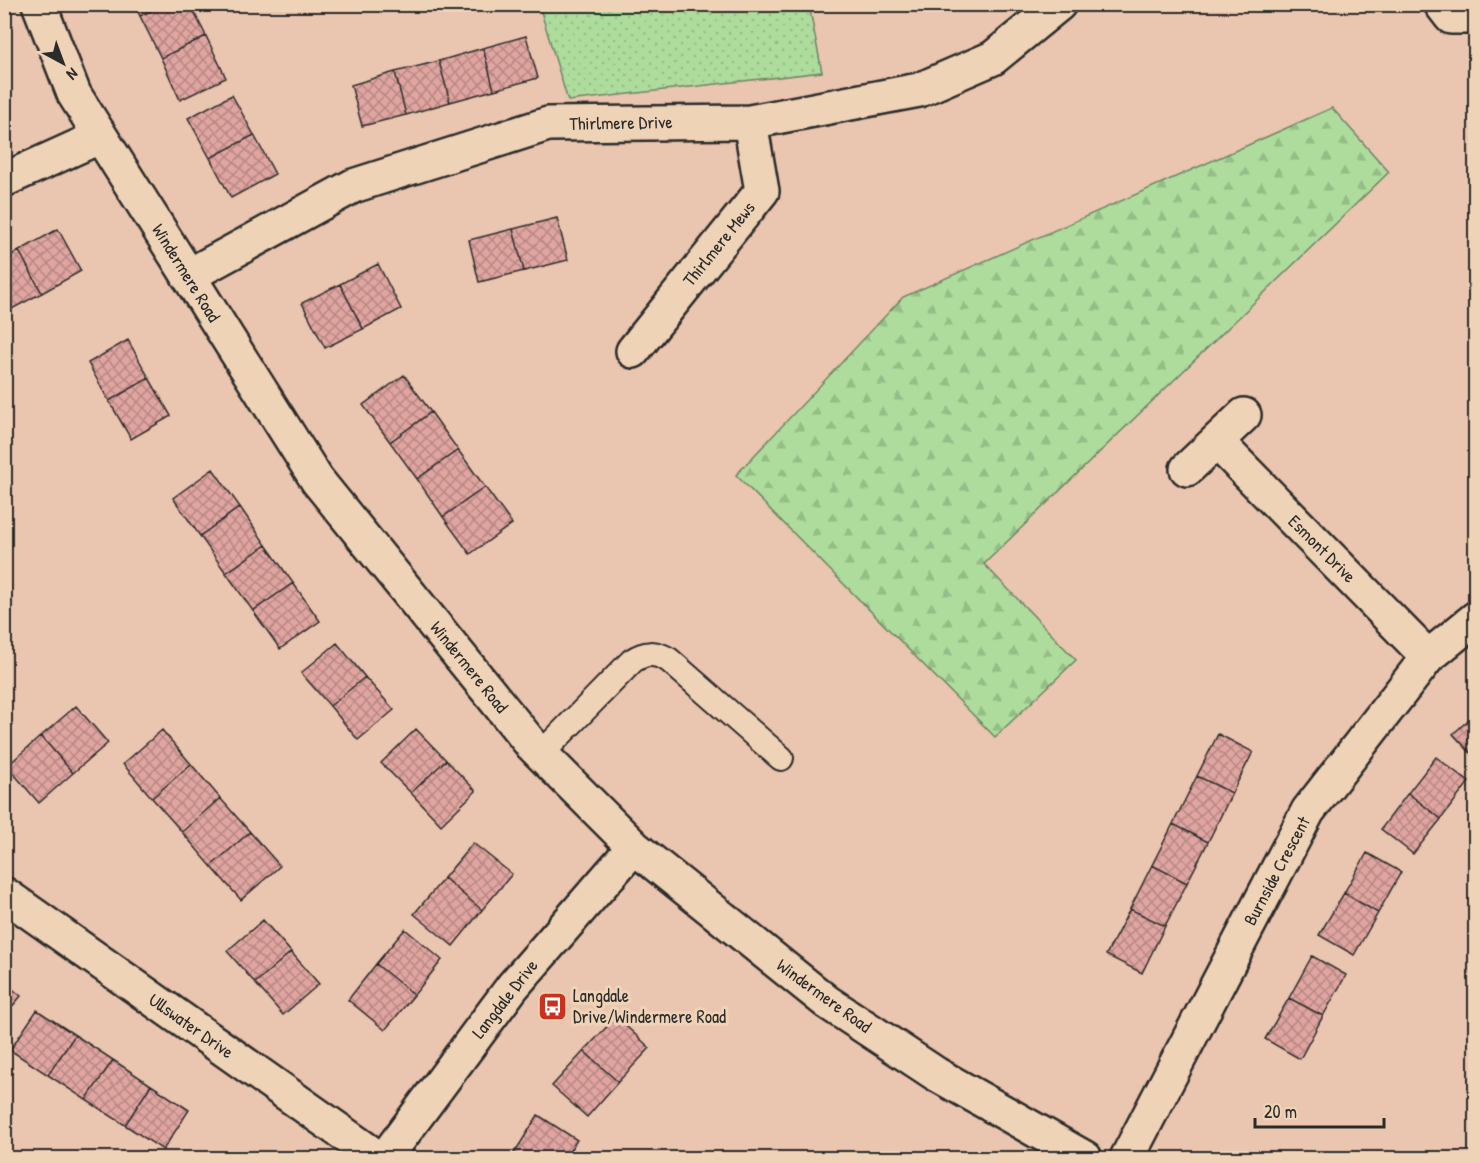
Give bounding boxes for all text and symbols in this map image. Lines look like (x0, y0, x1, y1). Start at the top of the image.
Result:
north arrow (33, 33, 93, 93)
text: N (62, 63, 83, 86)
street label: Thirlmere Drive (569, 109, 673, 136)
street label: Thirlmere Mews (677, 196, 761, 291)
street label: Windermere Road (146, 219, 227, 327)
street label: Esmont Drive (1283, 509, 1362, 588)
street label: Windermere Road (425, 615, 514, 718)
street label: Burnside Crescent (1237, 811, 1316, 930)
street label: Windermere Road (772, 953, 877, 1038)
street label: Langdale Drive (466, 954, 543, 1043)
place label: Langdale Drive/Windermere Road (573, 983, 726, 1029)
street label: Ullswater Drive (144, 987, 239, 1064)
bus stop icon: Langdale Drive/Windermere Road (536, 990, 568, 1022)
scale bar (1255, 1091, 1384, 1129)
text: 20 m (1264, 1099, 1297, 1124)

